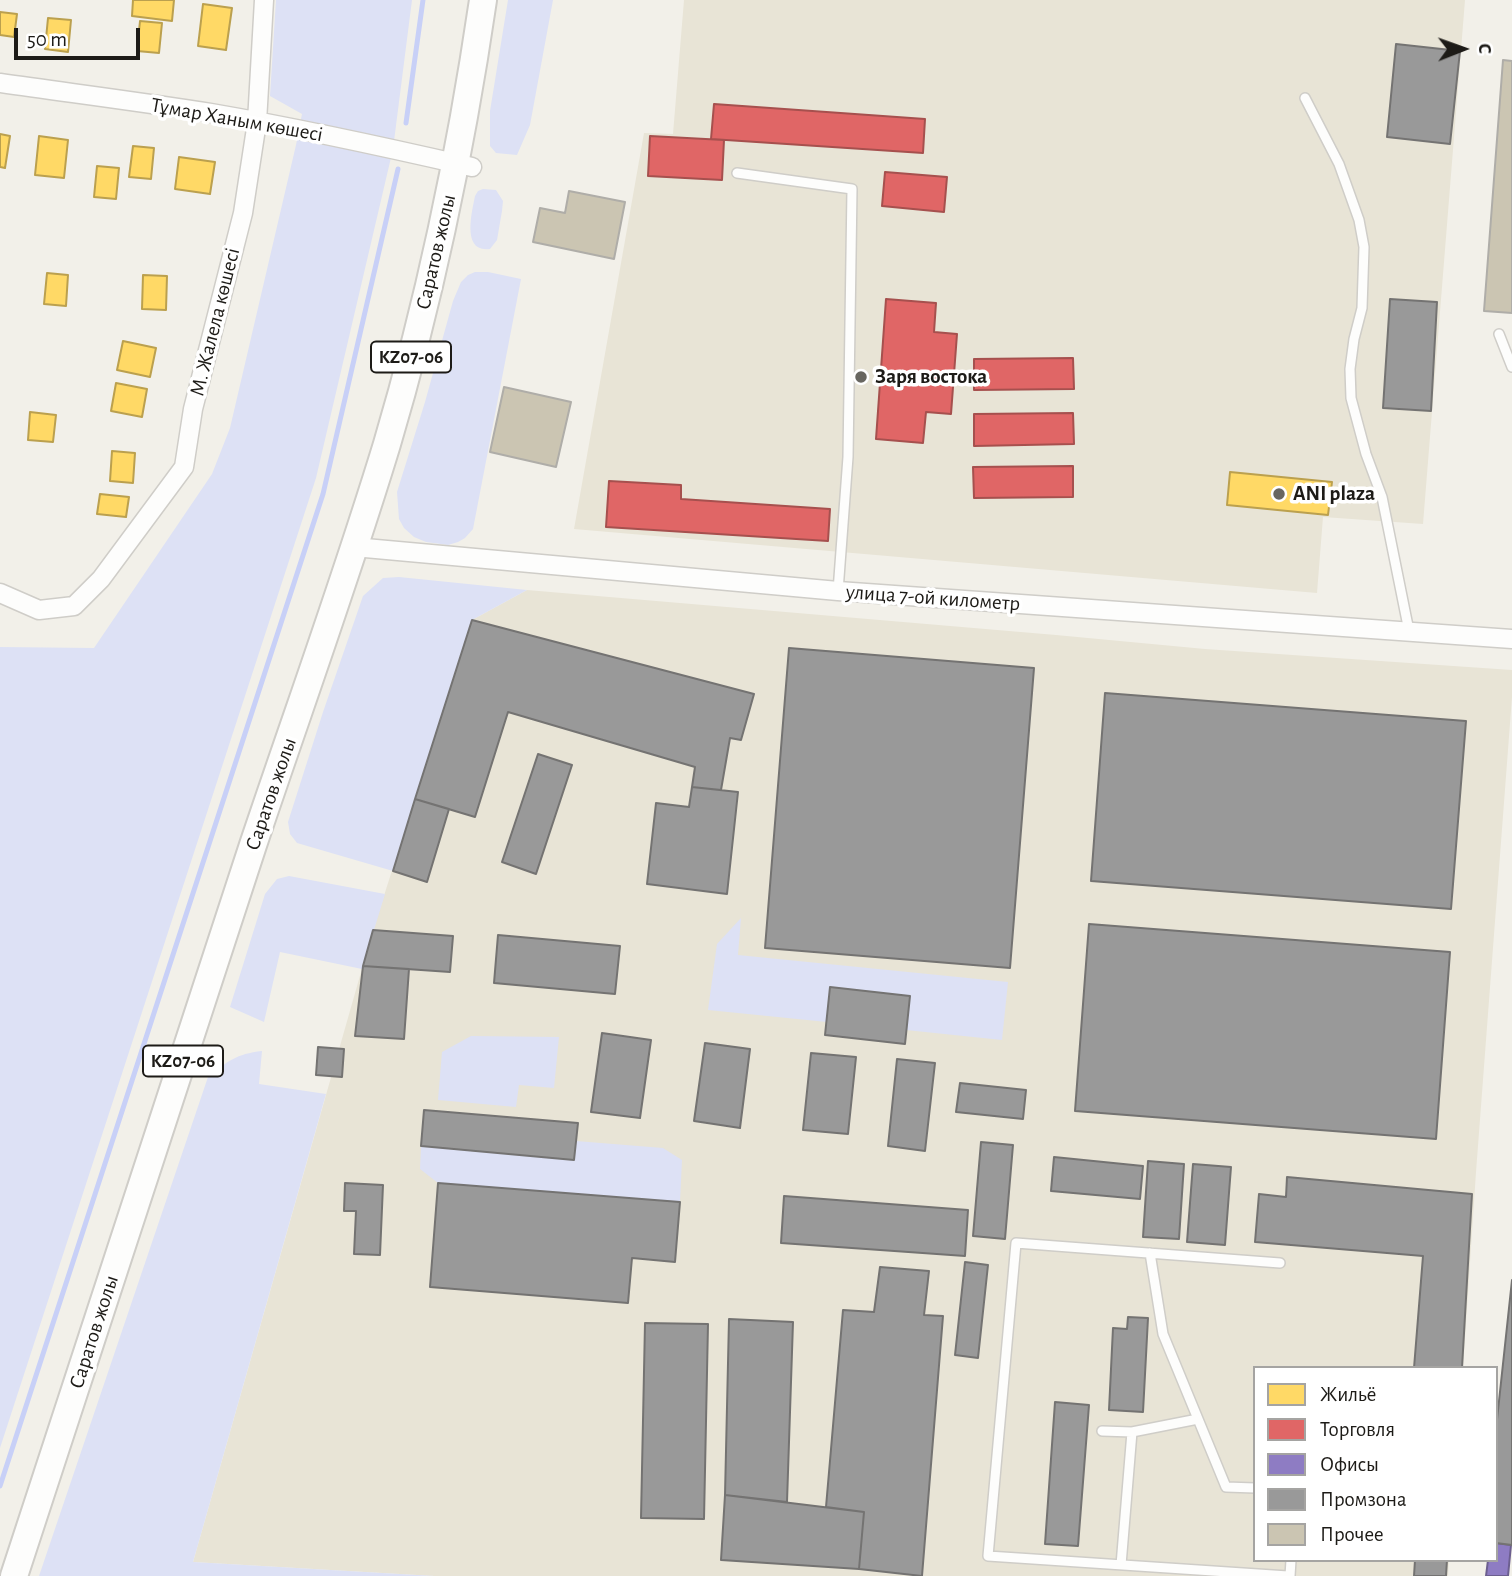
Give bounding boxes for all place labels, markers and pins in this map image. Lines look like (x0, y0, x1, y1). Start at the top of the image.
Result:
place label: Заря востока (875, 364, 987, 390)
marker: Заря востока (853, 369, 869, 385)
place label: ANI plaza (1293, 481, 1375, 507)
marker: ANI plaza (1271, 486, 1287, 502)

